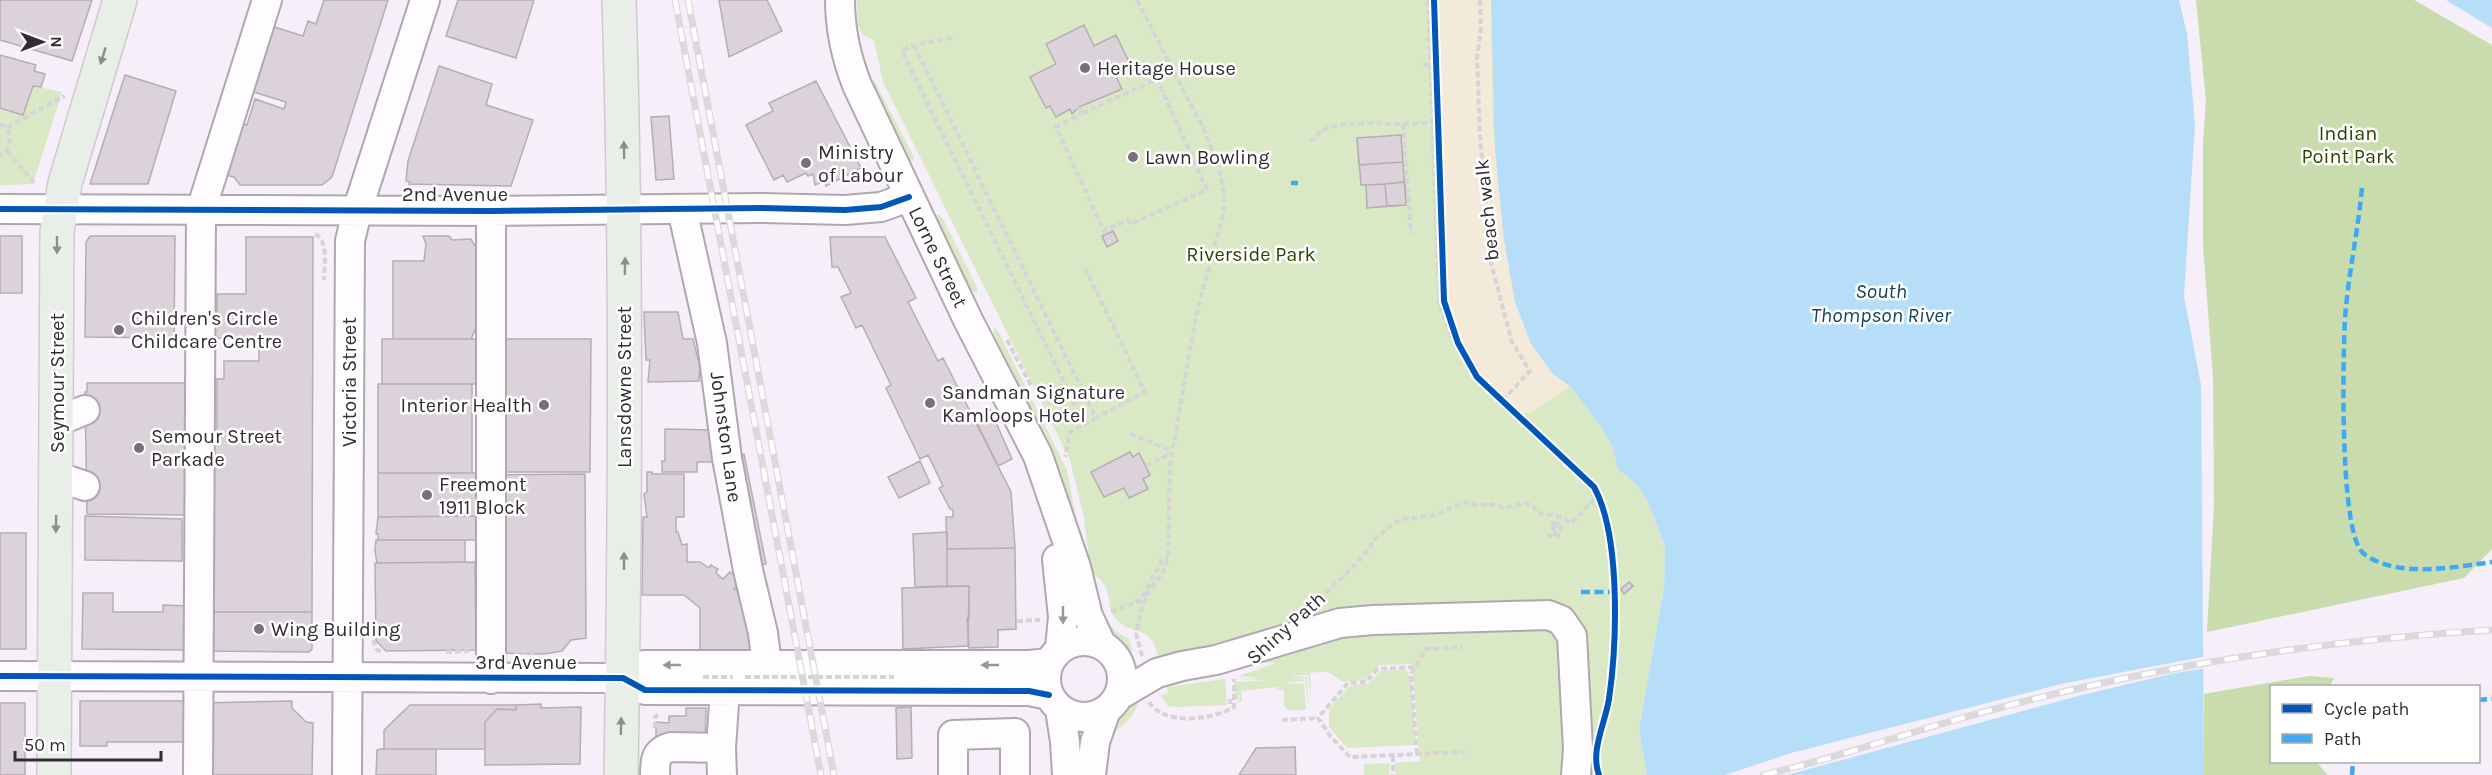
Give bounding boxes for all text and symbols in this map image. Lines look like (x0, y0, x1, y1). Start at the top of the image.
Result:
north arrow (12, 12, 72, 72)
text: N (47, 36, 66, 48)
one-way arrow (98, 47, 107, 65)
place label: Heritage House (1097, 57, 1236, 80)
marker: Heritage House (1078, 61, 1092, 75)
park label: Indian Point Park (2302, 122, 2394, 168)
one-way arrow (619, 141, 629, 160)
place label: Ministry of Labour (818, 141, 904, 187)
place label: Lawn Bowling (1145, 146, 1269, 169)
marker: Lawn Bowling (1126, 150, 1140, 164)
marker: Ministry of Labour (799, 156, 813, 170)
street label: beach walk (1470, 158, 1504, 262)
street label: 2nd Avenue (402, 183, 508, 206)
street label: Lorne Street (904, 203, 973, 312)
one-way arrow (52, 235, 62, 254)
park label: Riverside Park (1186, 243, 1316, 266)
one-way arrow (620, 257, 630, 276)
water label: South Thompson River (1811, 279, 1952, 327)
street label: Lansdowne Street (613, 305, 636, 468)
place label: Children's Circle Childcare Centre (131, 307, 282, 353)
street label: Seymour Street (46, 312, 69, 453)
street label: Victoria Street (338, 317, 361, 447)
marker: Children's Circle Childcare Centre (112, 323, 126, 337)
street label: Johnston Lane (705, 370, 747, 504)
place label: Sandman Signature Kamloops Hotel (942, 381, 1125, 427)
place label: Interior Health (401, 394, 532, 417)
marker: Sandman Signature Kamloops Hotel (923, 396, 937, 410)
marker: Interior Health (537, 398, 551, 412)
place label: Semour Street Parkade (151, 425, 282, 471)
marker: Semour Street Parkade (132, 441, 146, 455)
place label: Freemont 1911 Block (439, 473, 527, 519)
marker: Freemont 1911 Block (420, 488, 434, 502)
one-way arrow (51, 514, 61, 533)
one-way arrow (619, 552, 629, 571)
street label: Shiny Path (1242, 587, 1330, 669)
one-way arrow (1058, 605, 1067, 624)
place label: Wing Building (271, 618, 400, 641)
marker: Wing Building (252, 622, 266, 636)
street label: 3rd Avenue (475, 651, 577, 674)
one-way arrow (663, 660, 682, 670)
one-way arrow (981, 660, 1000, 670)
legend (2270, 685, 2480, 763)
text: Cycle path (2324, 698, 2409, 720)
one-way arrow (617, 717, 626, 736)
scale bar (15, 724, 160, 762)
text: Path (2324, 728, 2362, 750)
text: 50 m (24, 734, 66, 756)

